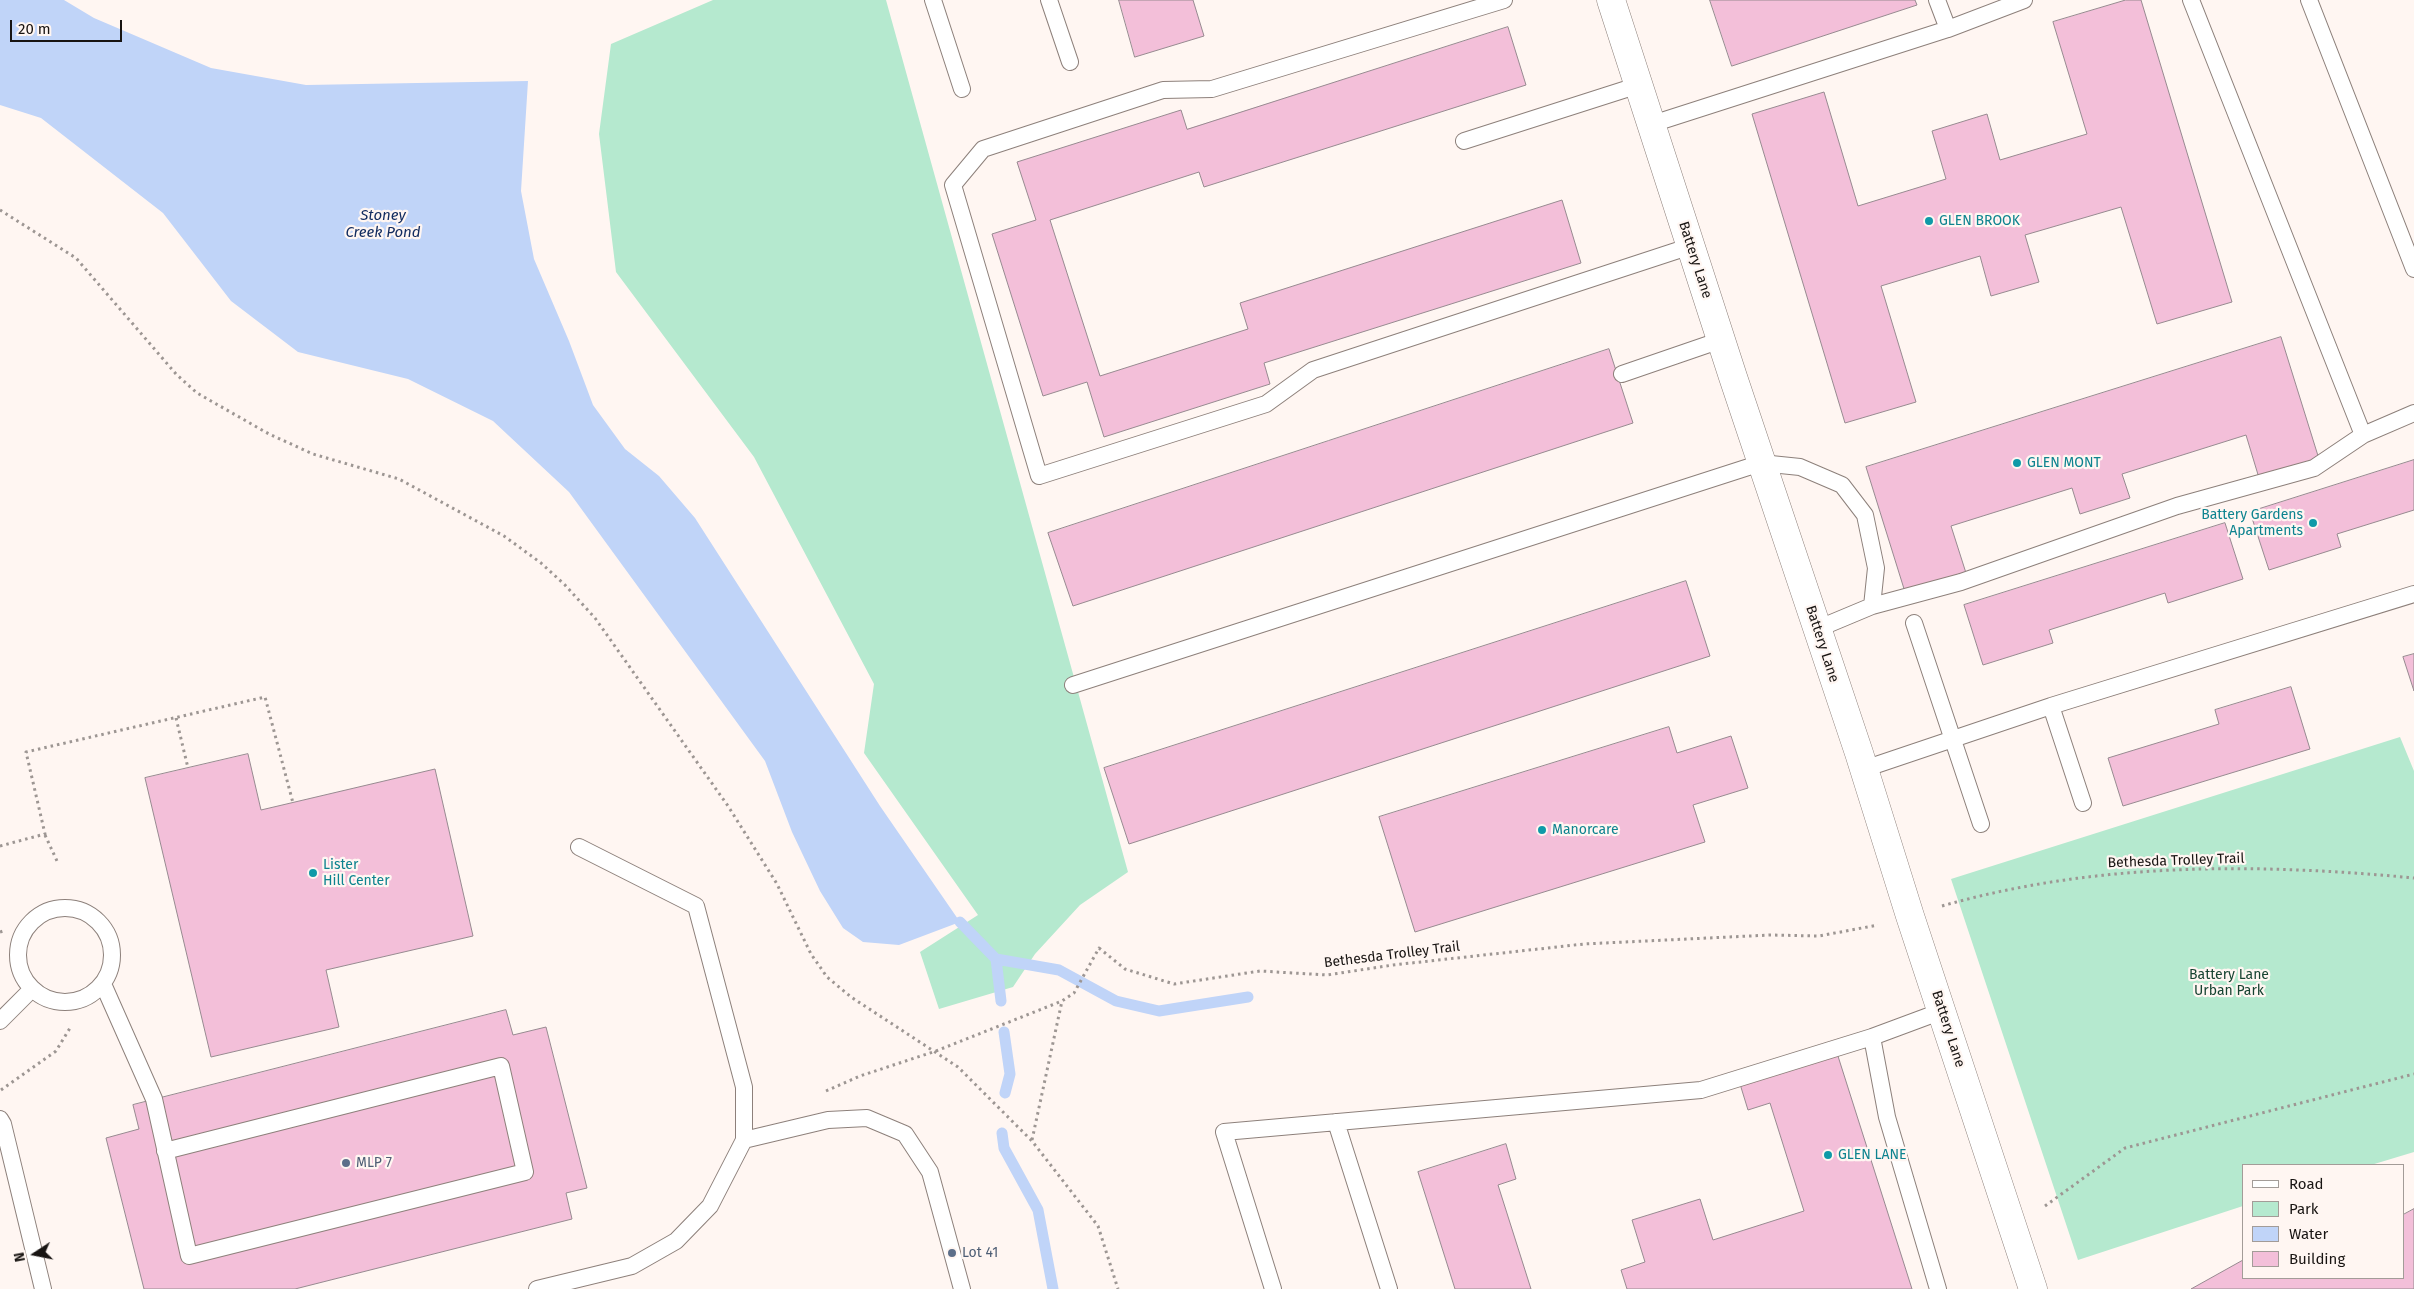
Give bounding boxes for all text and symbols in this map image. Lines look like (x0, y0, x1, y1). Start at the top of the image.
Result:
scale bar (12, 10, 125, 42)
text: 20 m (18, 20, 51, 38)
water label: Stoney Creek Pond (345, 207, 421, 242)
place label: GLEN BROOK (1939, 213, 2020, 229)
marker: GLEN BROOK (1923, 215, 1935, 227)
street label: Battery Lane (1675, 219, 1715, 301)
place label: GLEN MONT (2027, 455, 2101, 471)
marker: GLEN MONT (2011, 457, 2023, 469)
place label: Battery Gardens Apartments (2201, 507, 2303, 540)
marker: Battery Gardens Apartments (2307, 517, 2319, 529)
street label: Battery Lane (1802, 603, 1842, 685)
place label: Manorcare (1552, 822, 1619, 838)
marker: Manorcare (1536, 824, 1548, 836)
street label: Bethesda Trolley Trail (2107, 850, 2245, 872)
place label: Lister Hill Center (323, 857, 390, 890)
marker: Lister Hill Center (307, 867, 319, 879)
street label: Bethesda Trolley Trail (1323, 938, 1461, 972)
park label: Battery Lane Urban Park (2189, 967, 2269, 1000)
street label: Battery Lane (1928, 988, 1968, 1070)
place label: GLEN LANE (1838, 1147, 1907, 1163)
marker: GLEN LANE (1822, 1149, 1834, 1161)
place label: MLP 7 (356, 1155, 392, 1171)
marker: MLP 7 (340, 1157, 352, 1169)
legend (2242, 1164, 2404, 1279)
text: Road (2289, 1175, 2324, 1193)
text: Park (2289, 1200, 2319, 1218)
text: Water (2289, 1225, 2328, 1243)
north arrow (10, 1229, 60, 1279)
place label: Lot 41 (962, 1245, 998, 1261)
marker: Lot 41 (946, 1247, 958, 1259)
text: Building (2289, 1250, 2345, 1268)
text: N (11, 1251, 29, 1263)

